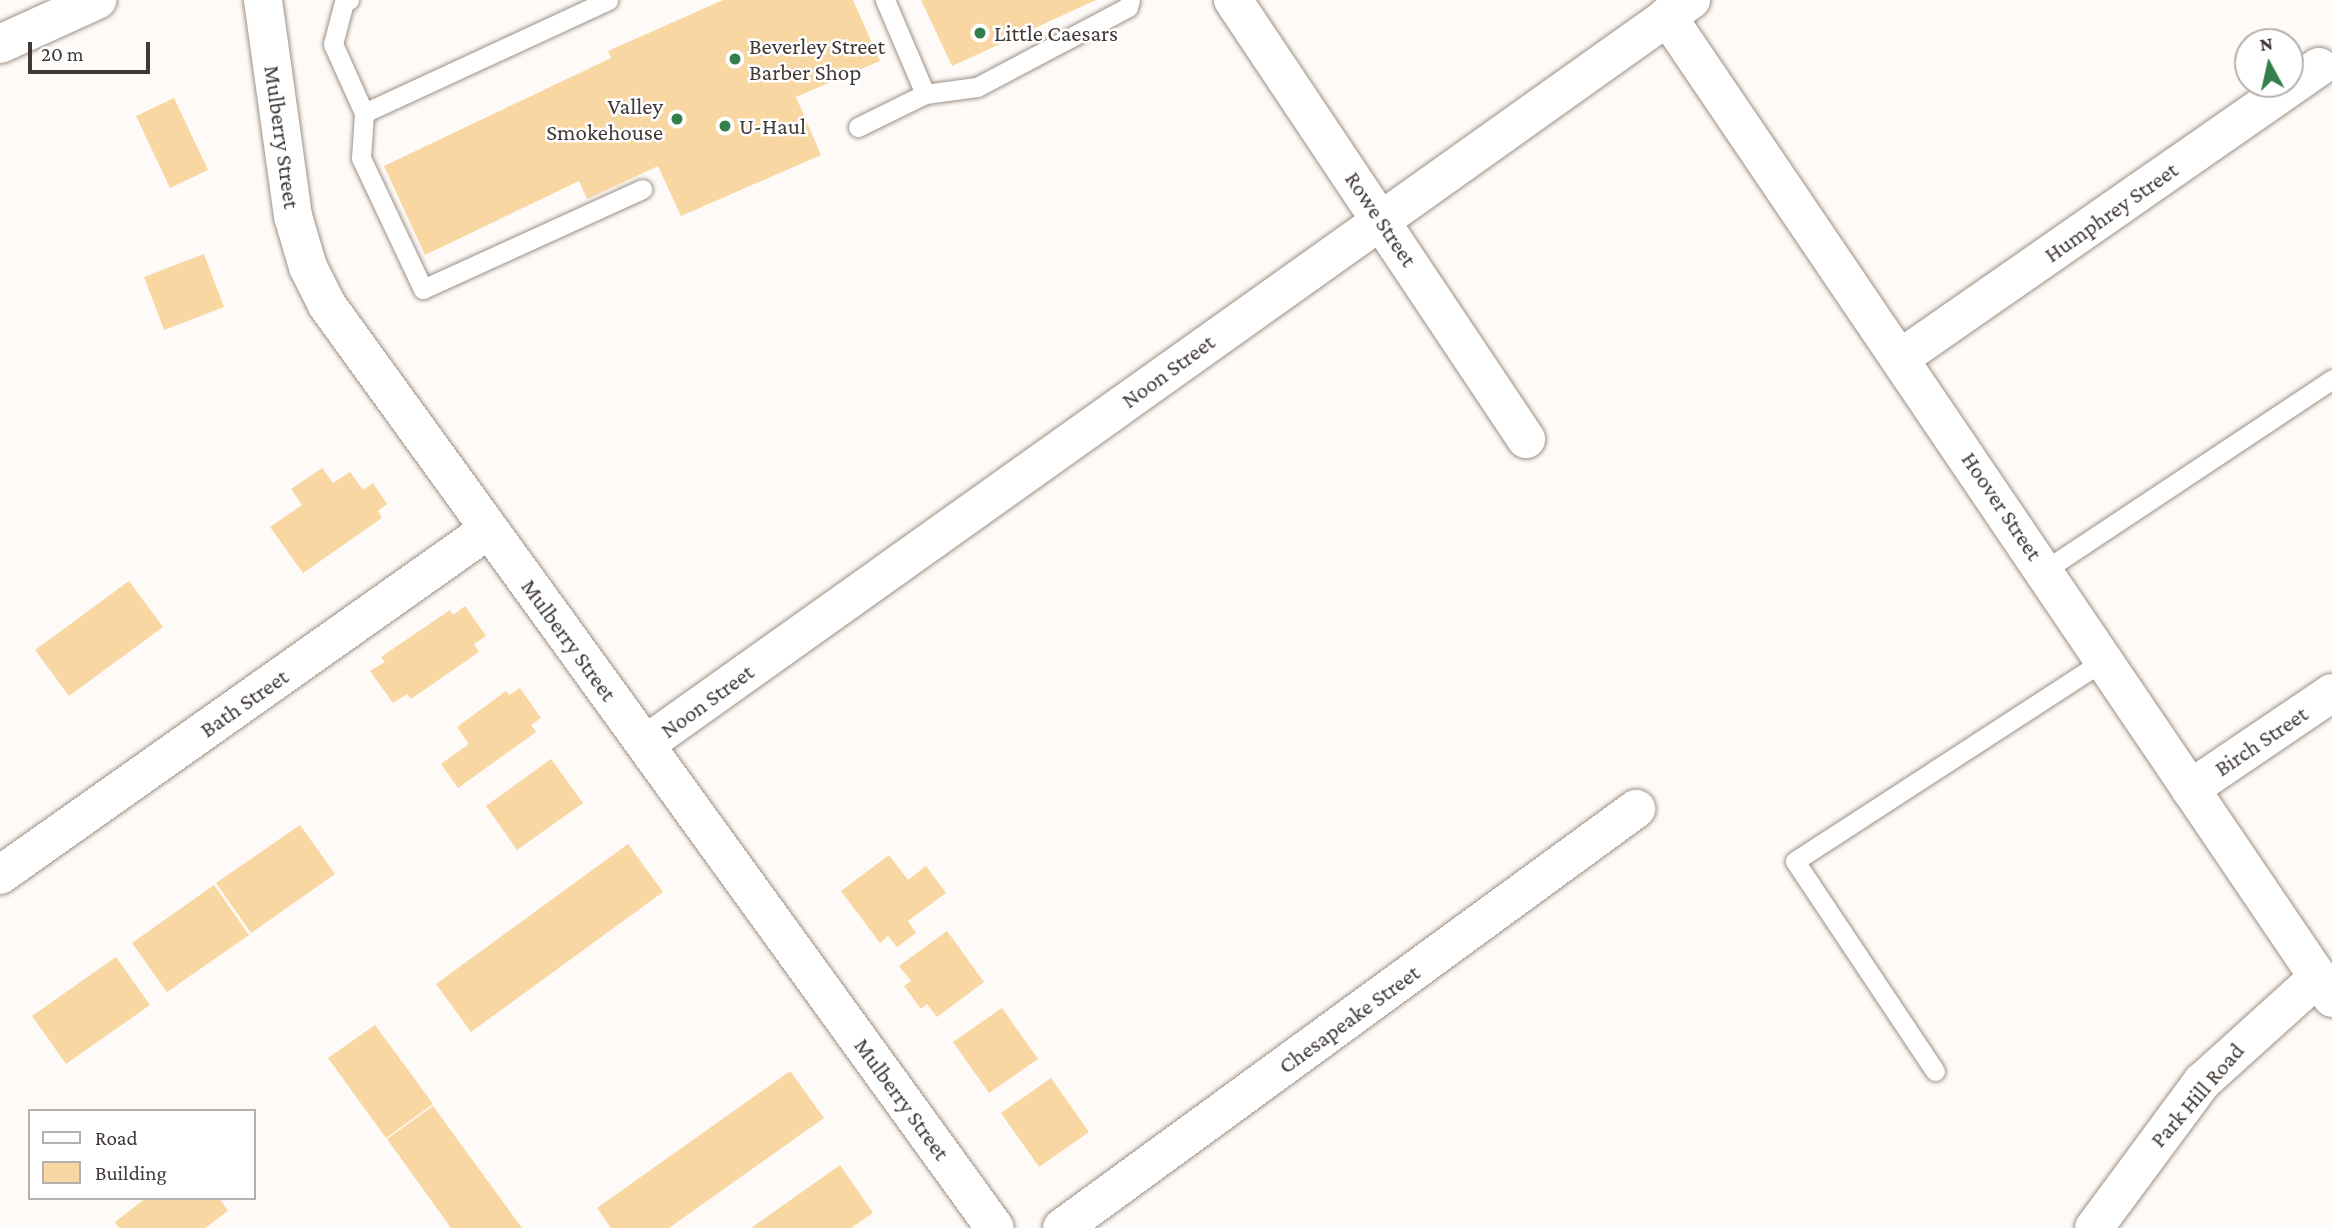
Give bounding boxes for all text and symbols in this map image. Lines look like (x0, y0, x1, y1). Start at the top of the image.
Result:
place label: Little Caesars (994, 19, 1118, 47)
marker: Little Caesars (972, 25, 988, 41)
scale bar (32, 28, 154, 72)
north arrow (2234, 28, 2304, 98)
place label: Beverley Street Barber Shop (749, 32, 885, 86)
text: N (2258, 32, 2274, 55)
text: 20 m (41, 42, 84, 66)
marker: Beverley Street Barber Shop (727, 51, 743, 67)
street label: Mulberry Street (258, 64, 306, 210)
place label: Valley Smokehouse (546, 92, 663, 146)
marker: Valley Smokehouse (669, 111, 685, 127)
place label: U-Haul (739, 112, 806, 140)
marker: U-Haul (717, 118, 733, 134)
street label: Humphrey Street (2039, 156, 2183, 268)
street label: Rowe Street (1339, 166, 1423, 272)
street label: Noon Street (1116, 328, 1220, 414)
street label: Hoover Street (1956, 447, 2048, 565)
street label: Mulberry Street (515, 573, 623, 707)
street label: Noon Street (655, 658, 759, 744)
street label: Bath Street (195, 663, 293, 743)
street label: Birch Street (2209, 700, 2313, 782)
street label: Chesapeake Street (1273, 959, 1425, 1079)
street label: Mulberry Street (848, 1032, 956, 1166)
street label: Park Hill Road (2144, 1037, 2250, 1153)
legend (28, 1109, 256, 1200)
text: Road (95, 1126, 138, 1150)
text: Building (95, 1161, 167, 1185)

